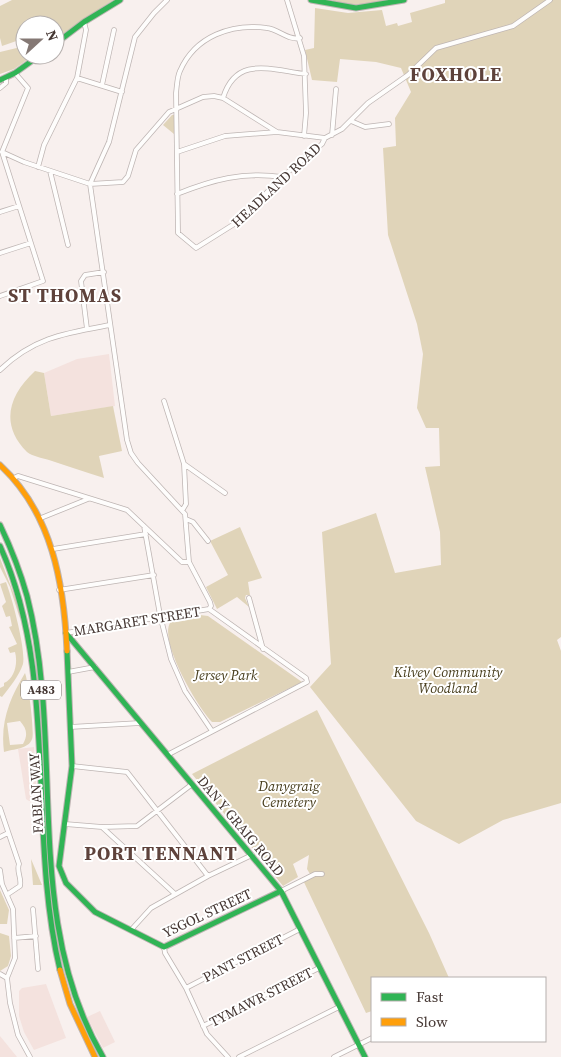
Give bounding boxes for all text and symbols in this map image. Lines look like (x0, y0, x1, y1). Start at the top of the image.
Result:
north arrow (15, 15, 65, 65)
text: N (41, 27, 63, 44)
district label: FOXHOLE (410, 61, 502, 87)
street label: HEADLAND ROAD (227, 138, 325, 232)
district label: ST THOMAS (8, 282, 122, 308)
street label: MARGARET STREET (72, 601, 202, 641)
park label: Kilvey Community Woodland (393, 662, 503, 698)
park label: Jersey Park (193, 665, 258, 685)
road number: A483 (21, 680, 61, 700)
street label: FABIAN WAY (24, 752, 48, 834)
street label: DAN Y GRAIG ROAD (193, 771, 289, 881)
park label: Danygraig Cemetery (257, 776, 321, 812)
district label: PORT TENNANT (84, 840, 238, 866)
street label: YSGOL STREET (159, 883, 255, 942)
street label: PANT STREET (199, 929, 287, 987)
street label: TYMAWR STREET (206, 962, 317, 1032)
legend (371, 977, 546, 1042)
text: Fast (416, 986, 443, 1007)
text: Slow (416, 1011, 448, 1032)

